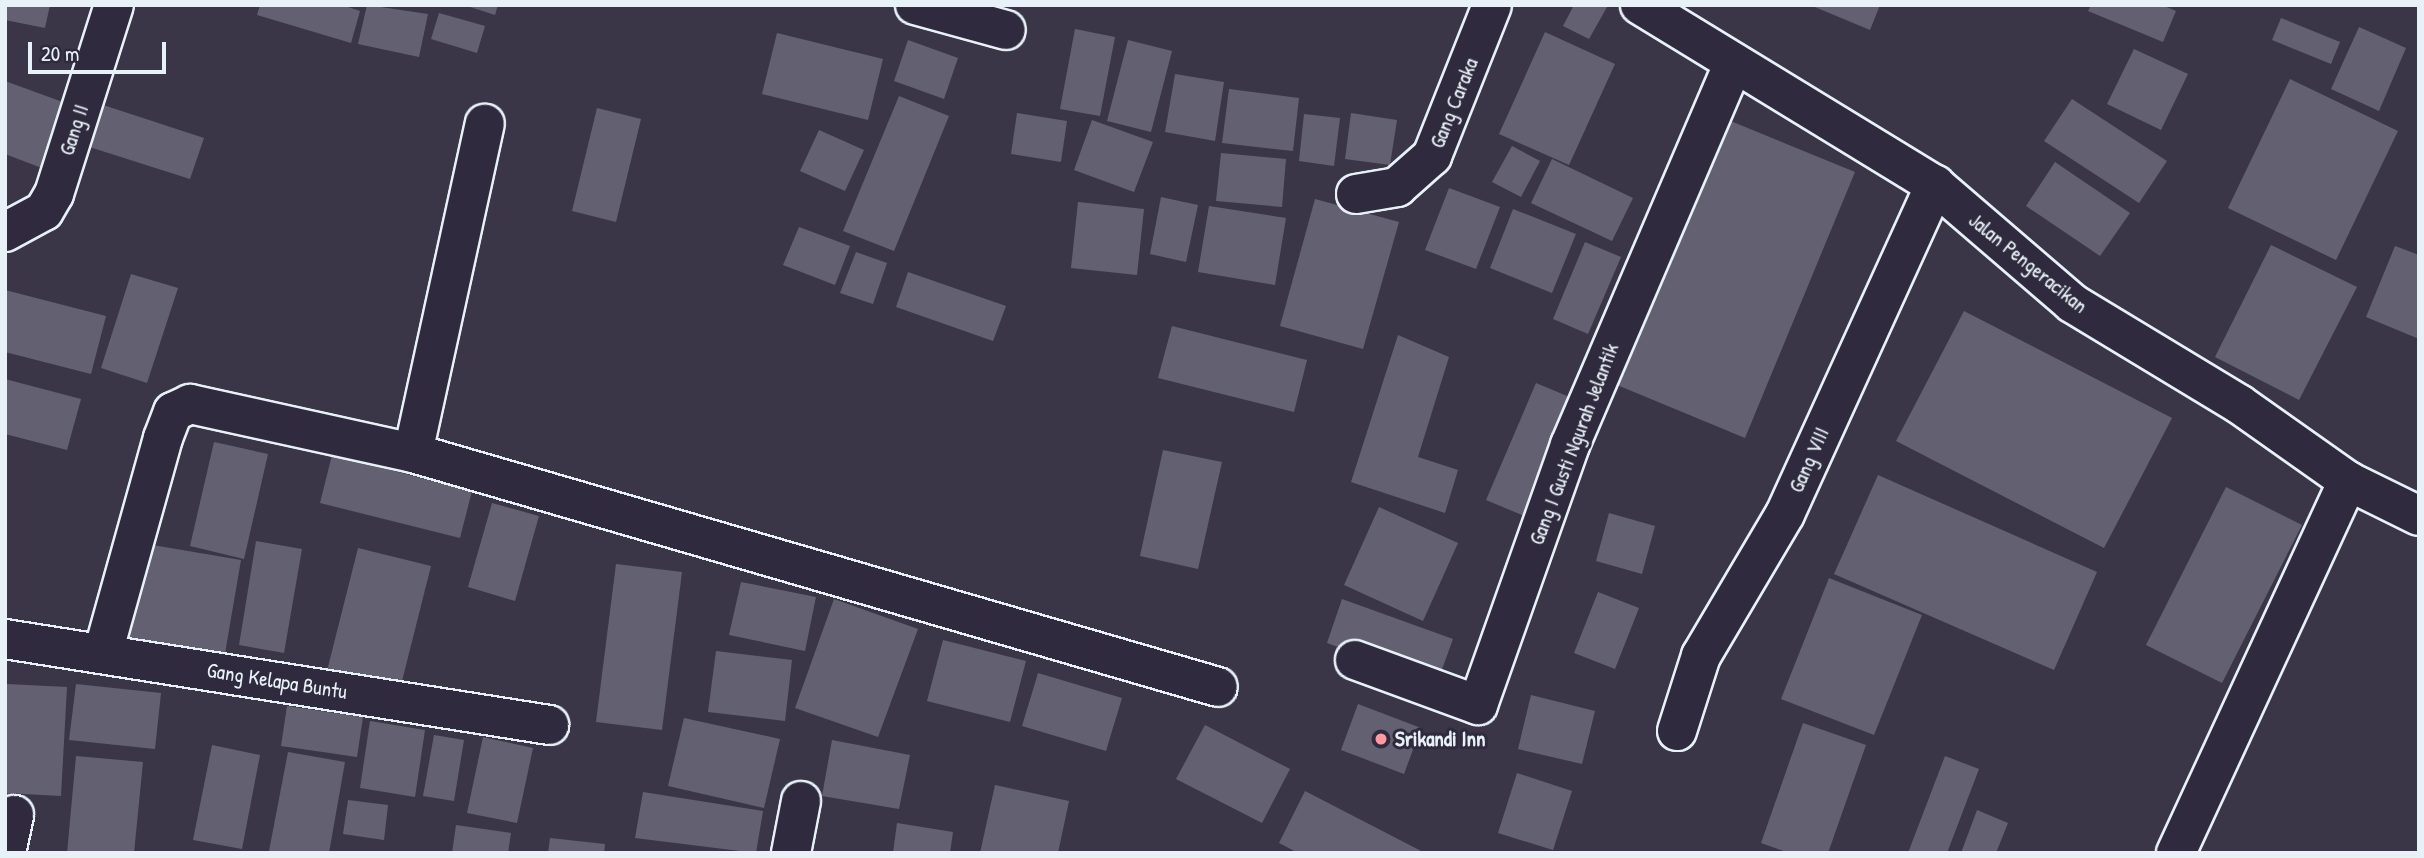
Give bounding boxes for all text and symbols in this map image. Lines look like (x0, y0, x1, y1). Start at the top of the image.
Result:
scale bar (32, 28, 170, 72)
text: 20 m (41, 39, 79, 68)
street label: Gang Caraka (1425, 54, 1483, 152)
street label: Gang II (54, 101, 94, 159)
street label: Jalan Pengeracikan (1964, 207, 2092, 319)
street label: Gang I Gusti Ngurah Jelantik (1524, 340, 1624, 548)
street label: Gang VIII (1784, 424, 1834, 496)
street label: Gang Kelapa Buntu (205, 657, 349, 705)
place label: Srikandi Inn (1395, 726, 1486, 752)
marker: Srikandi Inn (1373, 731, 1389, 747)

